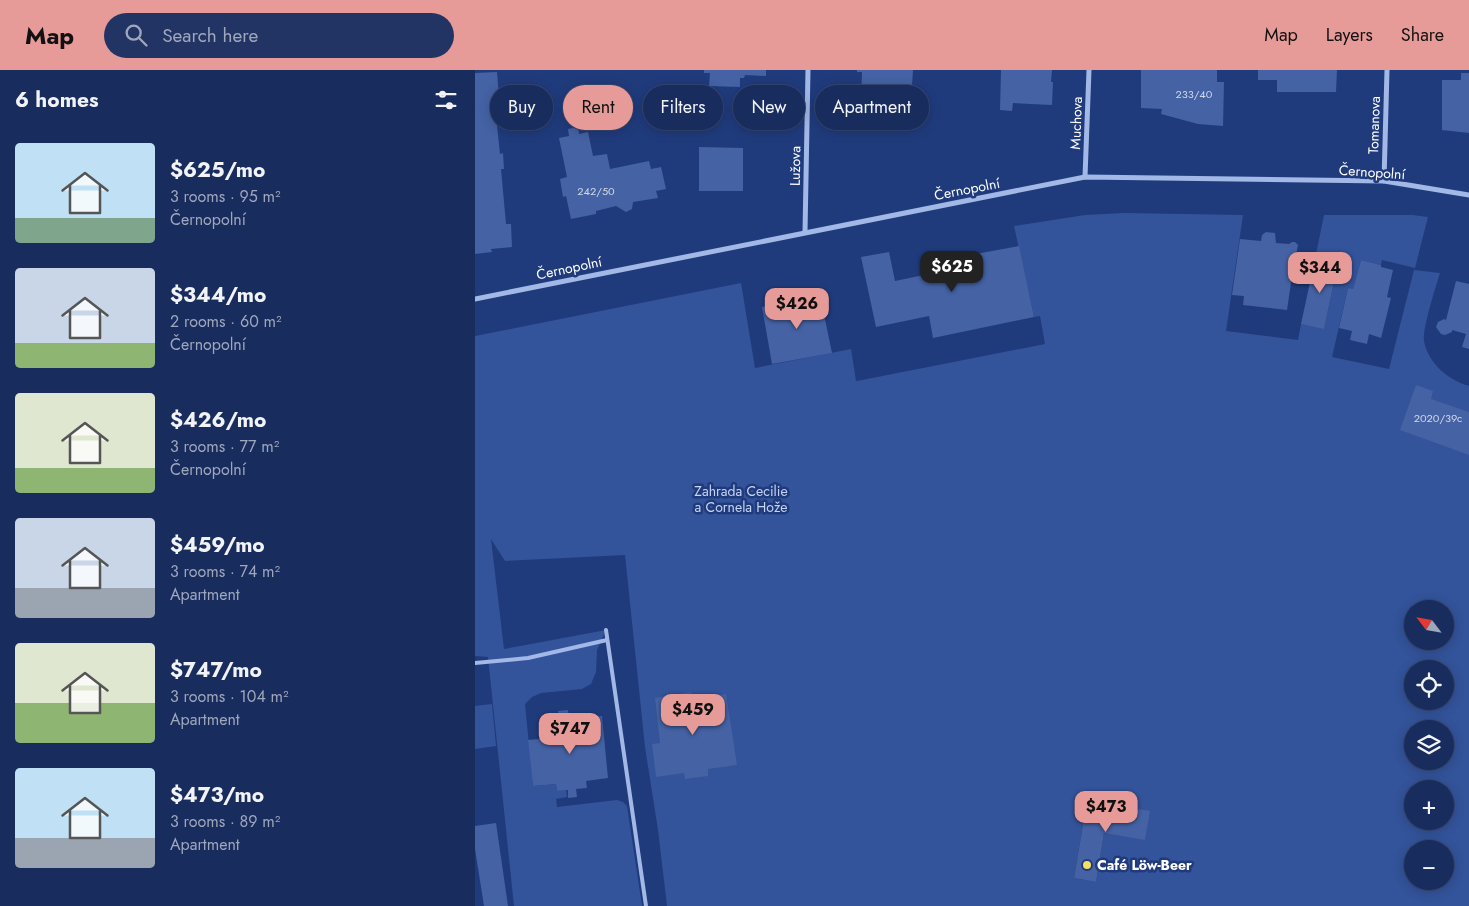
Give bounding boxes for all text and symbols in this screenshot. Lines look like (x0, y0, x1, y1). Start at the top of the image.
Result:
search box (104, 13, 454, 58)
text: Map (25, 18, 74, 53)
icon: search (122, 21, 150, 49)
text: Search here (162, 22, 258, 49)
text: Map (1264, 22, 1298, 48)
text: Layers (1326, 22, 1373, 48)
text: Share (1401, 22, 1444, 48)
text: 6 homes (15, 85, 99, 115)
chip: Buy (490, 85, 553, 130)
chip: Rent (563, 85, 633, 130)
chip: Filters (643, 85, 723, 130)
chip: New (733, 85, 805, 130)
chip: Apartment (815, 85, 929, 130)
icon: filters (432, 86, 460, 114)
house number: 233/40 (1176, 86, 1213, 102)
street label: Muchova (1065, 96, 1087, 150)
street label: Tomanova (1363, 96, 1385, 154)
street label: Lužova (785, 146, 805, 186)
text: $625/mo (170, 155, 265, 185)
street label: Černopolní (1338, 160, 1407, 184)
icon: home (55, 163, 115, 223)
street label: Černopolní (932, 173, 1003, 205)
house number: 242/50 (577, 183, 615, 199)
text: 3 rooms · 95 m² (170, 185, 281, 208)
text: Černopolní (170, 208, 246, 231)
pin: $625 (922, 250, 982, 293)
street label: Černopolní (534, 251, 605, 285)
pin: $344 (1290, 252, 1350, 294)
text: $625 (931, 255, 973, 278)
text: $344 (1299, 256, 1341, 279)
text: $344/mo (170, 280, 266, 310)
icon: home (55, 288, 115, 348)
pin: $426 (767, 288, 827, 330)
text: $426 (776, 292, 818, 315)
text: 2 rooms · 60 m² (170, 310, 282, 333)
text: Černopolní (170, 333, 246, 356)
text: $426/mo (170, 405, 266, 435)
house number: 2020/39c (1414, 410, 1462, 426)
icon: home (55, 413, 115, 473)
text: 3 rooms · 77 m² (170, 435, 279, 458)
text: Černopolní (170, 458, 246, 481)
park label: Zahrada Cecilie a Cornela Hože (694, 481, 788, 517)
text: $459/mo (170, 530, 265, 560)
icon: home (55, 538, 115, 598)
text: 3 rooms · 74 m² (170, 560, 280, 583)
text: Apartment (170, 583, 240, 606)
north arrow (1404, 600, 1454, 650)
map controls (1404, 600, 1454, 890)
text: $747/mo (170, 655, 262, 685)
button: locate (1404, 660, 1454, 710)
icon: home (55, 663, 115, 723)
text: 3 rooms · 104 m² (170, 685, 289, 708)
pin: $459 (663, 694, 723, 736)
text: $459 (672, 698, 714, 721)
text: Apartment (170, 708, 240, 731)
pin: $747 (540, 712, 600, 755)
text: $747 (550, 717, 590, 740)
button: layers (1404, 720, 1454, 770)
text: $473/mo (170, 780, 264, 810)
button: + (1404, 780, 1454, 830)
icon: home (55, 788, 115, 848)
pin: $473 (1076, 790, 1136, 833)
text: $473 (1086, 795, 1126, 818)
text: 3 rooms · 89 m² (170, 810, 280, 833)
text: Apartment (170, 833, 240, 856)
button: − (1404, 840, 1454, 890)
place label: Café Löw-Beer (1097, 855, 1192, 875)
marker: Café Löw-Beer (1081, 859, 1093, 871)

